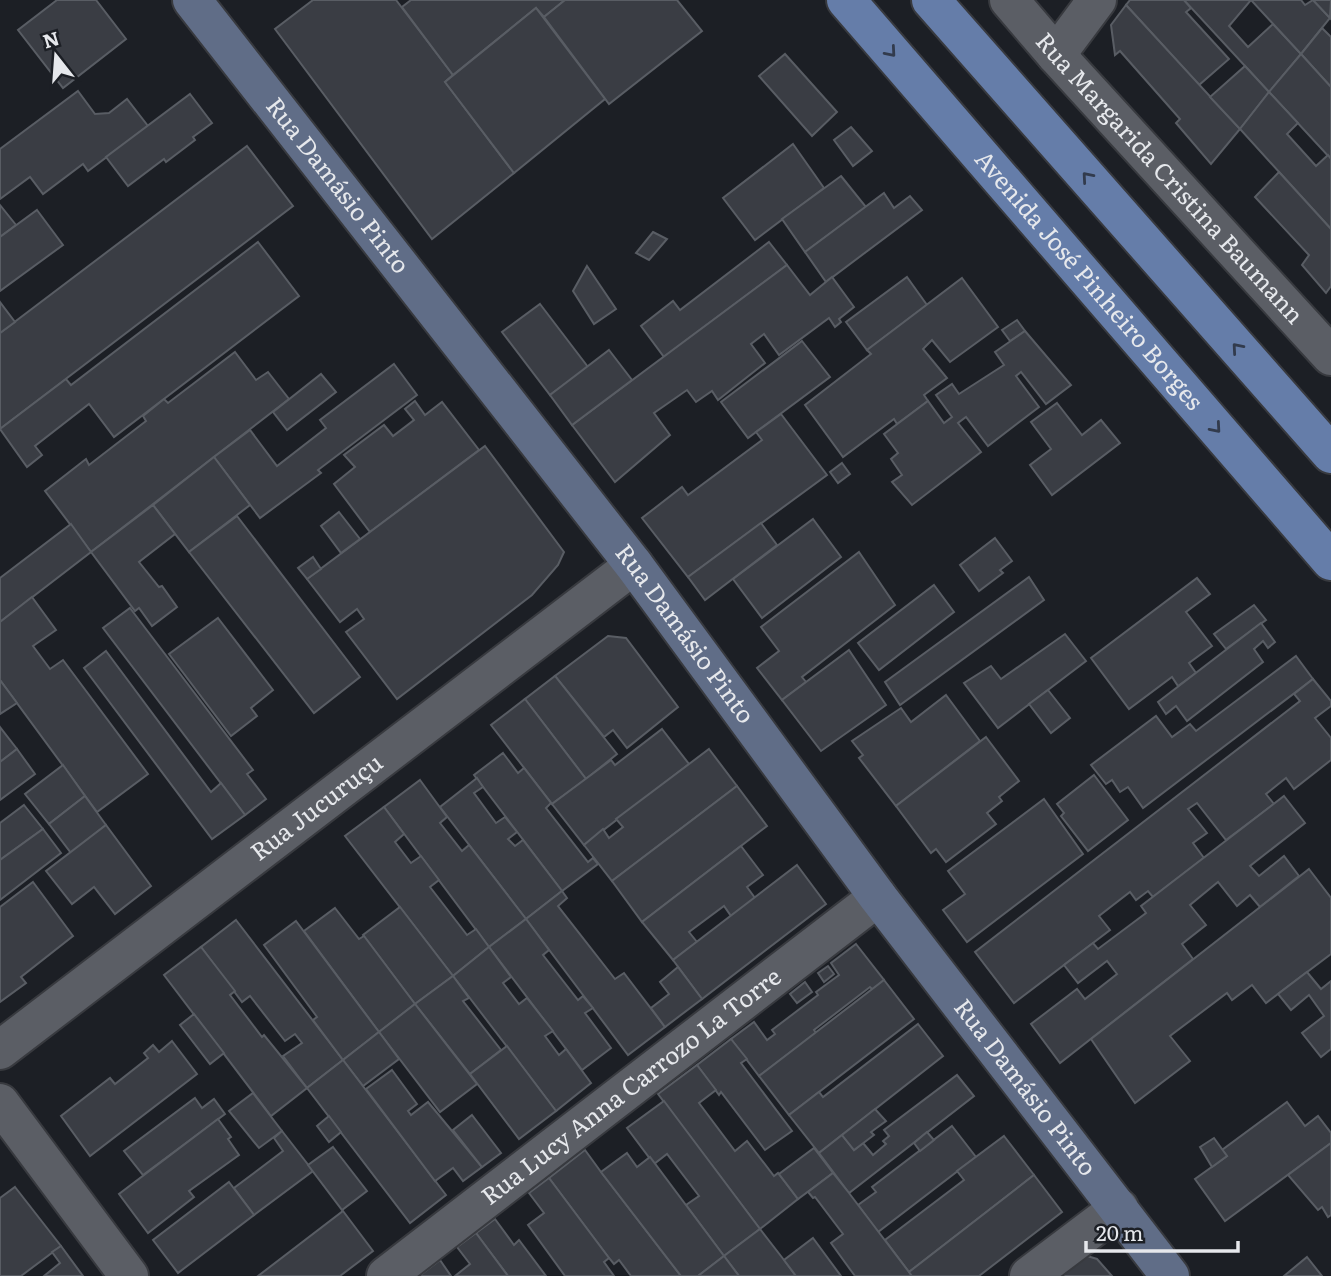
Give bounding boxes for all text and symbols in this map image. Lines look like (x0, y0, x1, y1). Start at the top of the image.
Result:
north arrow (21, 21, 91, 91)
text: N (39, 23, 63, 55)
street label: Rua Margarida Cristina Baumann (1029, 24, 1313, 331)
one-way arrow (883, 43, 895, 56)
street label: Rua Damásio Pinto (259, 89, 420, 280)
street label: Avenida José Pinheiro Borges (968, 141, 1213, 417)
one-way arrow (1083, 172, 1095, 185)
one-way arrow (1233, 343, 1245, 356)
one-way arrow (1208, 419, 1220, 432)
street label: Rua Damásio Pinto (609, 535, 765, 730)
street label: Rua Jucuruçu (242, 744, 389, 868)
street label: Rua Lucy Anna Carrozo La Torre (473, 958, 788, 1212)
street label: Rua Damásio Pinto (947, 990, 1106, 1182)
scale bar (1086, 1210, 1238, 1254)
text: 20 m (1096, 1216, 1143, 1247)

